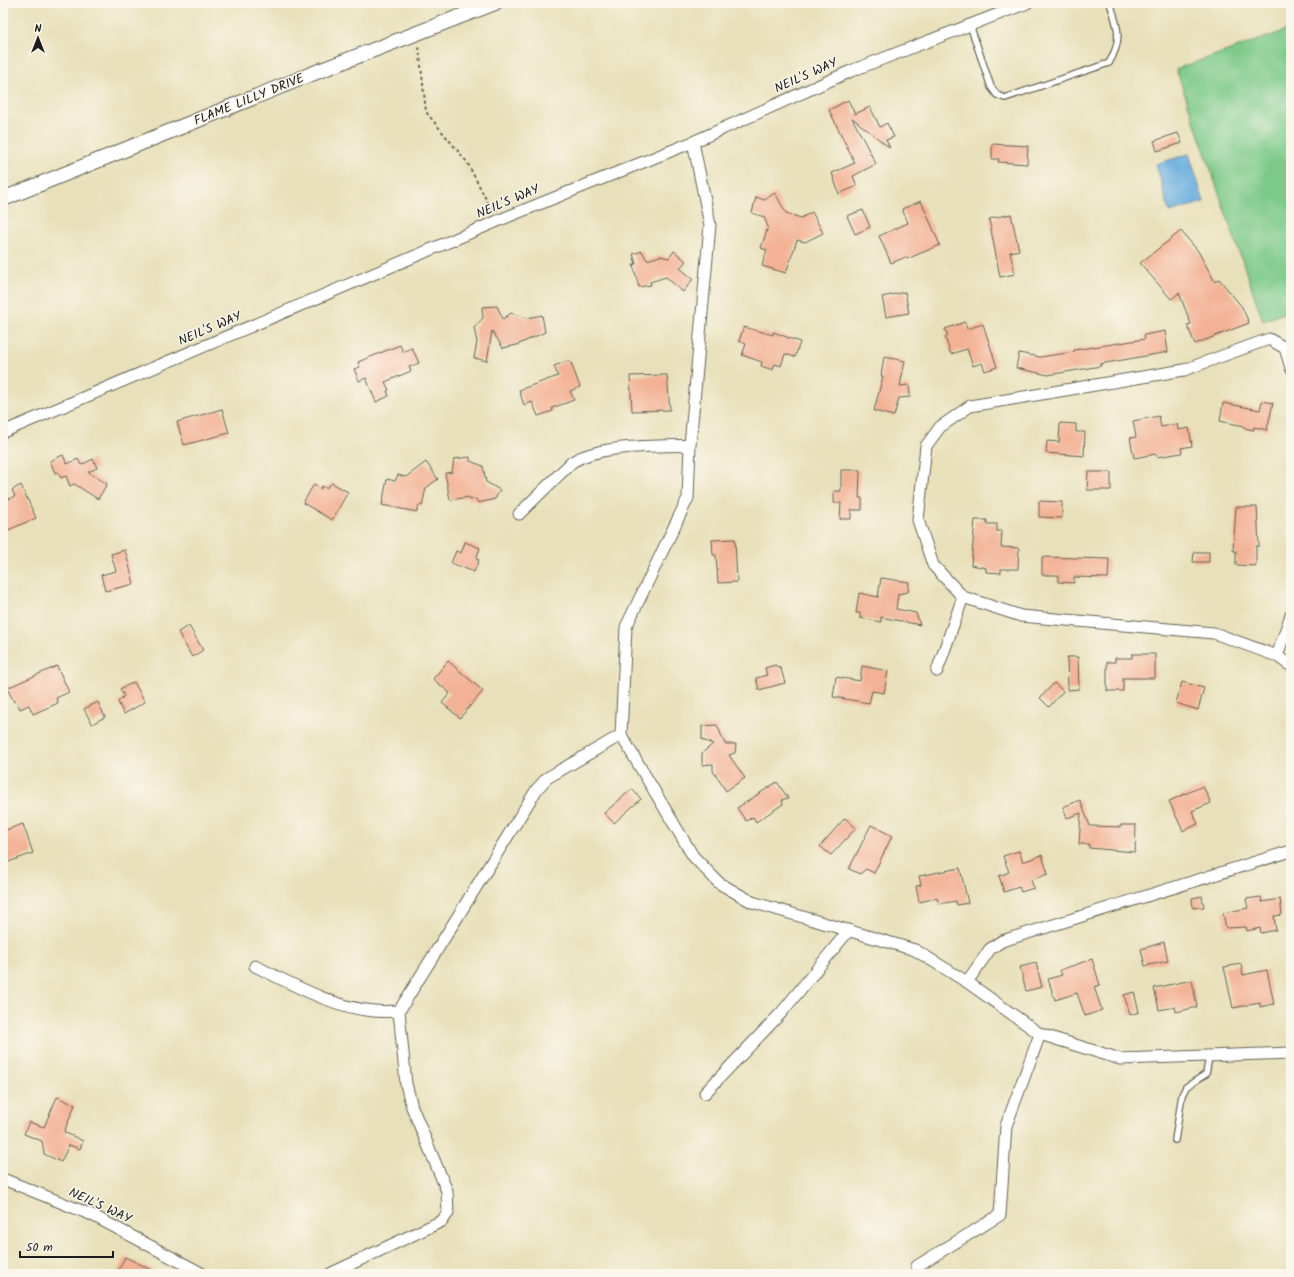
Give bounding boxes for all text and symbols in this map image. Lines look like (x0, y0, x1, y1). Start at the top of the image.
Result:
north arrow (18, 18, 58, 58)
text: N (35, 20, 42, 38)
street label: NEIL'S WAY (771, 53, 841, 99)
street label: FLAME LILLY DRIVE (191, 68, 308, 132)
street label: NEIL'S WAY (473, 179, 543, 225)
street label: NEIL'S WAY (175, 306, 245, 352)
street label: NEIL'S WAY (65, 1182, 135, 1230)
scale bar (20, 1233, 113, 1259)
text: 50 m (26, 1238, 53, 1257)

